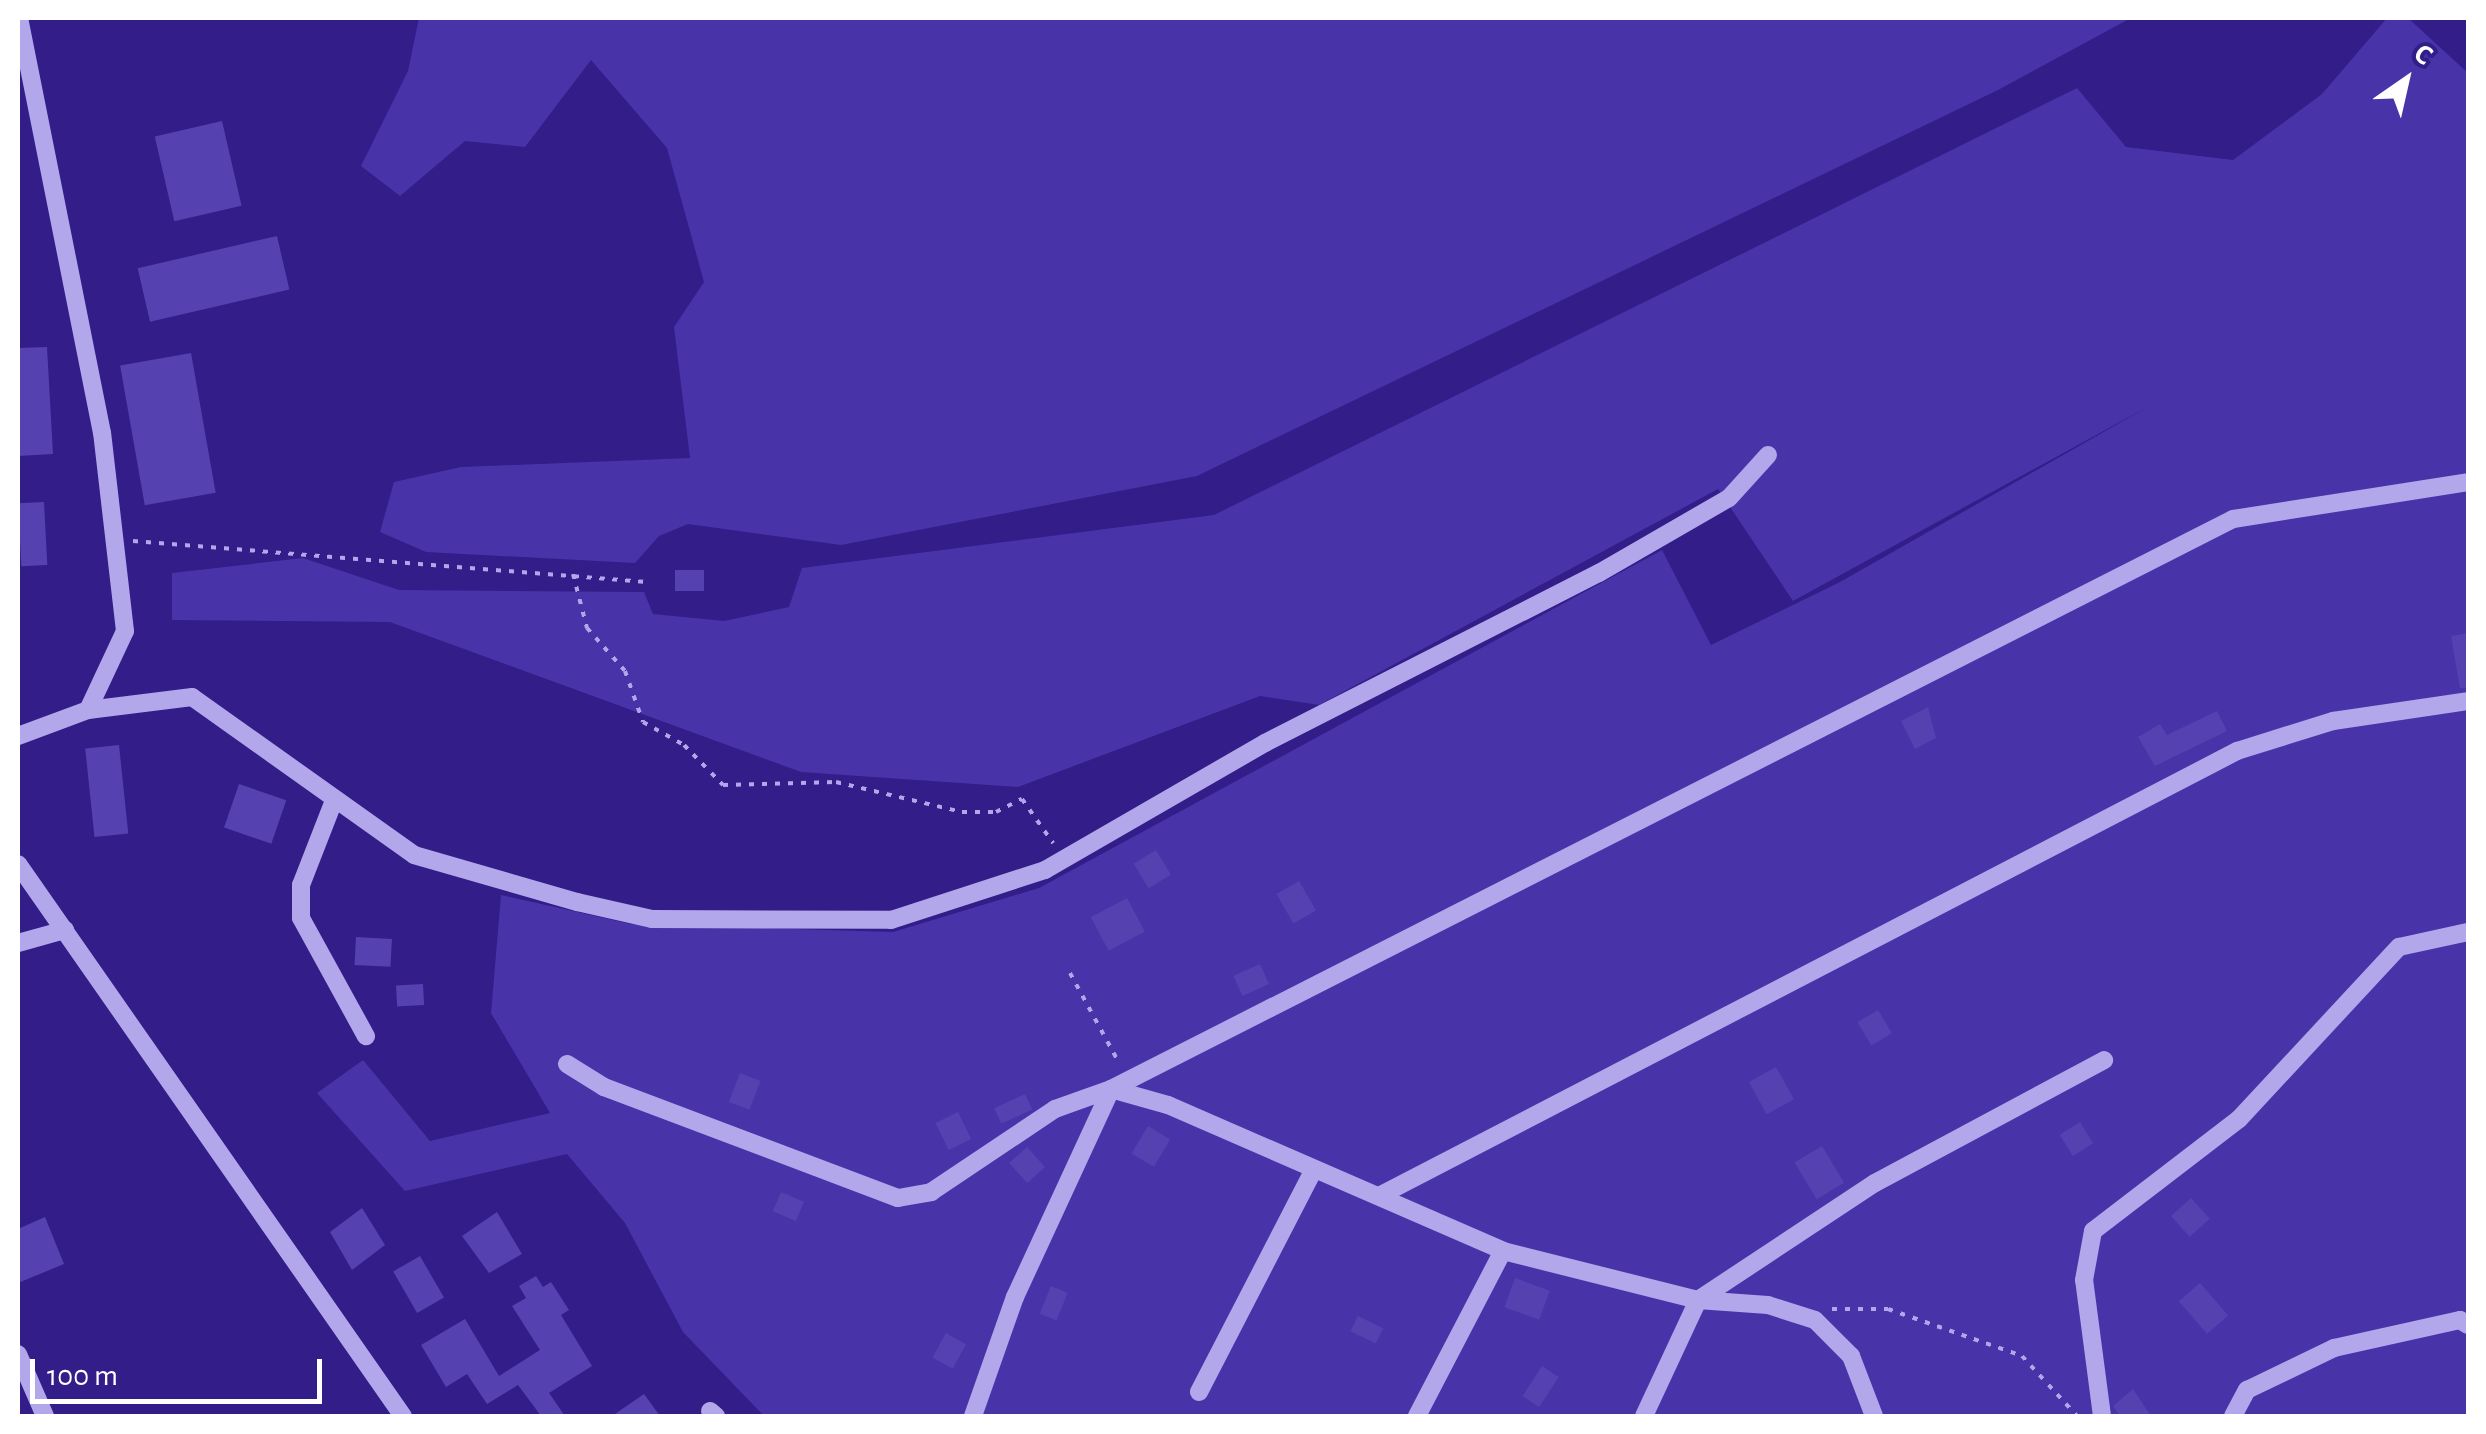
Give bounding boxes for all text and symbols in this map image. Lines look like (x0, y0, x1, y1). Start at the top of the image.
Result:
north arrow (2356, 30, 2456, 130)
text: С (2409, 39, 2437, 71)
scale bar (35, 1339, 328, 1401)
text: 100 m (47, 1361, 118, 1391)

